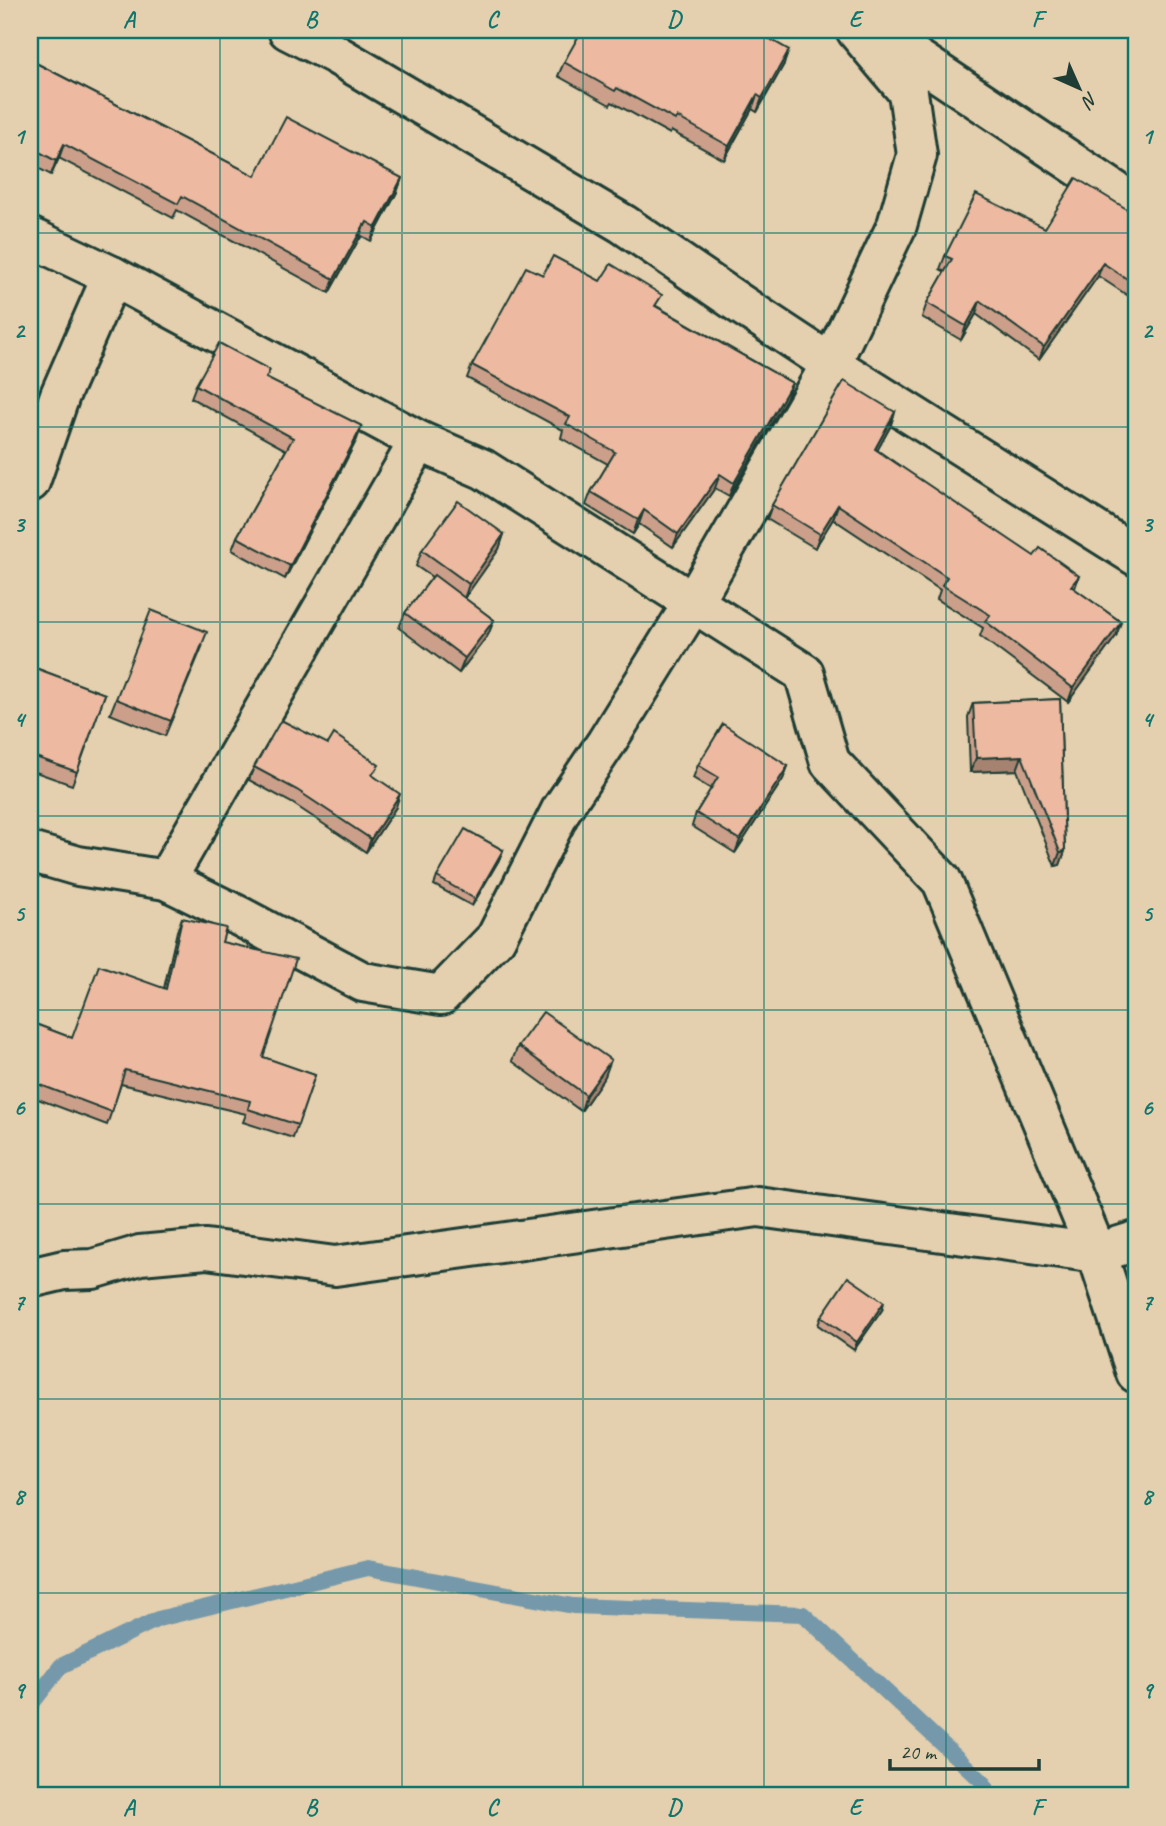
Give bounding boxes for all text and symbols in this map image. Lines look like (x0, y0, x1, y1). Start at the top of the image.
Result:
text: A (123, 5, 137, 34)
text: B (305, 5, 319, 34)
text: C (487, 5, 501, 34)
text: D (667, 5, 683, 34)
text: E (849, 5, 865, 34)
text: F (1032, 5, 1048, 34)
north arrow (1044, 52, 1114, 122)
text: N (1075, 87, 1103, 114)
text: 1 (14, 122, 27, 151)
text: 1 (1142, 122, 1155, 151)
text: 2 (14, 316, 27, 345)
text: 2 (1142, 316, 1155, 345)
text: 3 (14, 510, 27, 539)
text: 3 (1142, 510, 1155, 539)
text: 4 (14, 705, 27, 734)
text: 4 (1142, 705, 1155, 734)
text: 5 (14, 899, 26, 928)
text: 5 (1142, 899, 1154, 928)
text: 6 (14, 1093, 27, 1122)
text: 6 (1142, 1093, 1155, 1122)
text: 7 (14, 1288, 27, 1317)
text: 7 (1142, 1288, 1155, 1317)
text: 8 (14, 1482, 27, 1511)
text: 8 (1142, 1482, 1155, 1511)
text: 9 (14, 1676, 27, 1705)
text: 9 (1142, 1676, 1155, 1705)
scale bar (890, 1728, 1038, 1772)
text: 20 m (900, 1739, 938, 1765)
text: A (123, 1793, 137, 1822)
text: B (305, 1793, 319, 1822)
text: C (487, 1793, 501, 1822)
text: D (667, 1793, 683, 1822)
text: E (849, 1793, 865, 1822)
text: F (1032, 1793, 1048, 1822)

